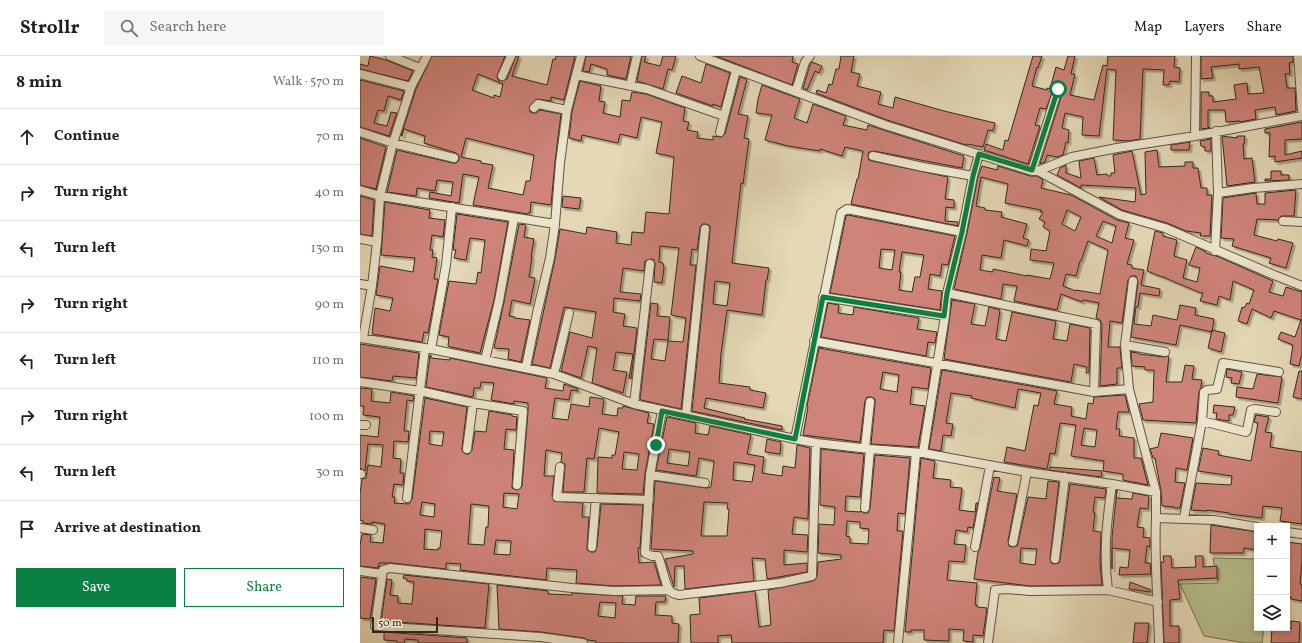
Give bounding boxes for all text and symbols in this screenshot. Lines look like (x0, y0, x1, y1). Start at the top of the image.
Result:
search box (104, 10, 384, 46)
text: Strollr (20, 15, 80, 41)
icon: search (118, 17, 140, 39)
text: Search here (150, 17, 226, 38)
text: Map (1134, 18, 1162, 37)
text: Layers (1184, 18, 1224, 37)
text: Share (1246, 18, 1282, 37)
text: 8 min (16, 71, 62, 94)
text: Walk · 570 m (273, 73, 344, 91)
route start (1049, 80, 1067, 98)
icon: ahead (16, 126, 38, 148)
text: Continue (54, 126, 119, 147)
text: 70 m (316, 128, 344, 146)
icon: right (16, 182, 38, 204)
text: Turn right (54, 182, 128, 203)
text: 40 m (315, 184, 344, 202)
icon: left (16, 238, 38, 260)
text: Turn left (54, 238, 116, 259)
text: 130 m (311, 240, 344, 258)
icon: right (16, 294, 38, 316)
text: Turn right (54, 294, 128, 315)
text: 90 m (315, 296, 344, 314)
icon: left (16, 350, 38, 372)
text: Turn left (54, 350, 116, 371)
text: 110 m (312, 352, 344, 370)
icon: right (16, 406, 38, 428)
text: Turn right (54, 406, 128, 427)
text: 100 m (309, 408, 344, 426)
route end (647, 436, 665, 454)
icon: left (16, 462, 38, 484)
text: Turn left (54, 462, 116, 483)
text: 30 m (316, 464, 344, 482)
icon: arrive (16, 518, 38, 540)
text: Arrive at destination (54, 518, 201, 539)
map controls (1254, 523, 1290, 631)
button: + (1254, 523, 1290, 559)
button: − (1254, 559, 1290, 595)
button: Save (16, 568, 176, 607)
button: Share (184, 568, 344, 607)
button: layers (1254, 595, 1290, 631)
scale bar (372, 615, 438, 634)
text: 50 m (378, 616, 402, 631)

